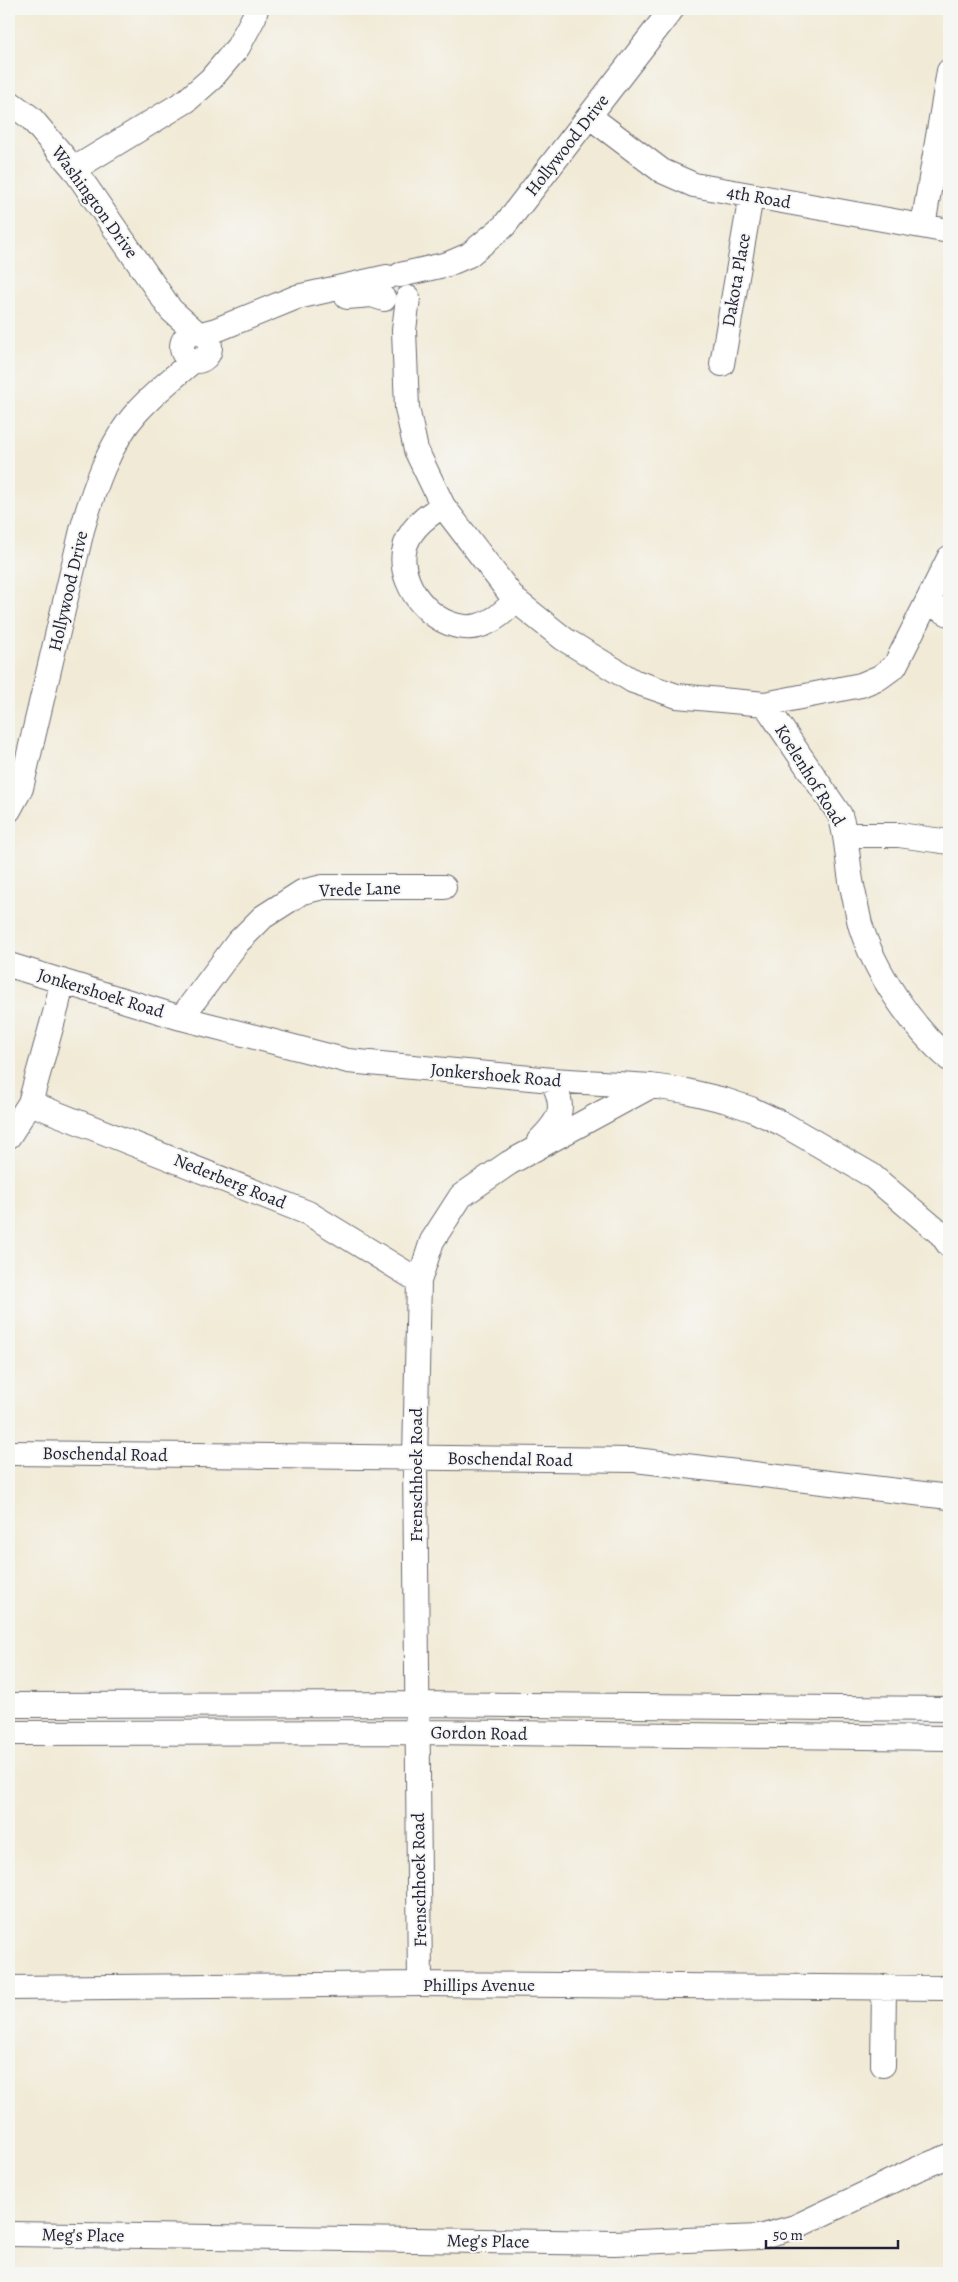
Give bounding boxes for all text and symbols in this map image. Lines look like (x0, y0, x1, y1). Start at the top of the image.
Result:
street label: Hollywood Drive (520, 89, 614, 201)
street label: Washington Drive (46, 140, 144, 263)
street label: 4th Road (725, 180, 793, 214)
street label: Dakota Place (716, 231, 756, 329)
street label: Hollywood Drive (42, 528, 94, 654)
street label: Koelenhof Road (769, 720, 851, 831)
street label: Vrede Lane (318, 876, 401, 902)
street label: Jonkershoek Road (35, 962, 168, 1024)
street label: Jonkershoek Road (430, 1057, 563, 1093)
street label: Nederberg Road (170, 1148, 290, 1215)
street label: Frenschhoek Road (404, 1407, 428, 1542)
street label: Boschendal Road (42, 1441, 168, 1467)
street label: Boschendal Road (447, 1446, 573, 1472)
street label: Gordon Road (430, 1720, 528, 1746)
street label: Frenschhoek Road (406, 1812, 432, 1948)
street label: Phillips Avenue (423, 1973, 535, 1997)
scale bar (766, 2217, 898, 2249)
street label: Meg's Place (41, 2222, 125, 2248)
text: 50 m (773, 2225, 803, 2245)
street label: Meg's Place (446, 2228, 530, 2254)

